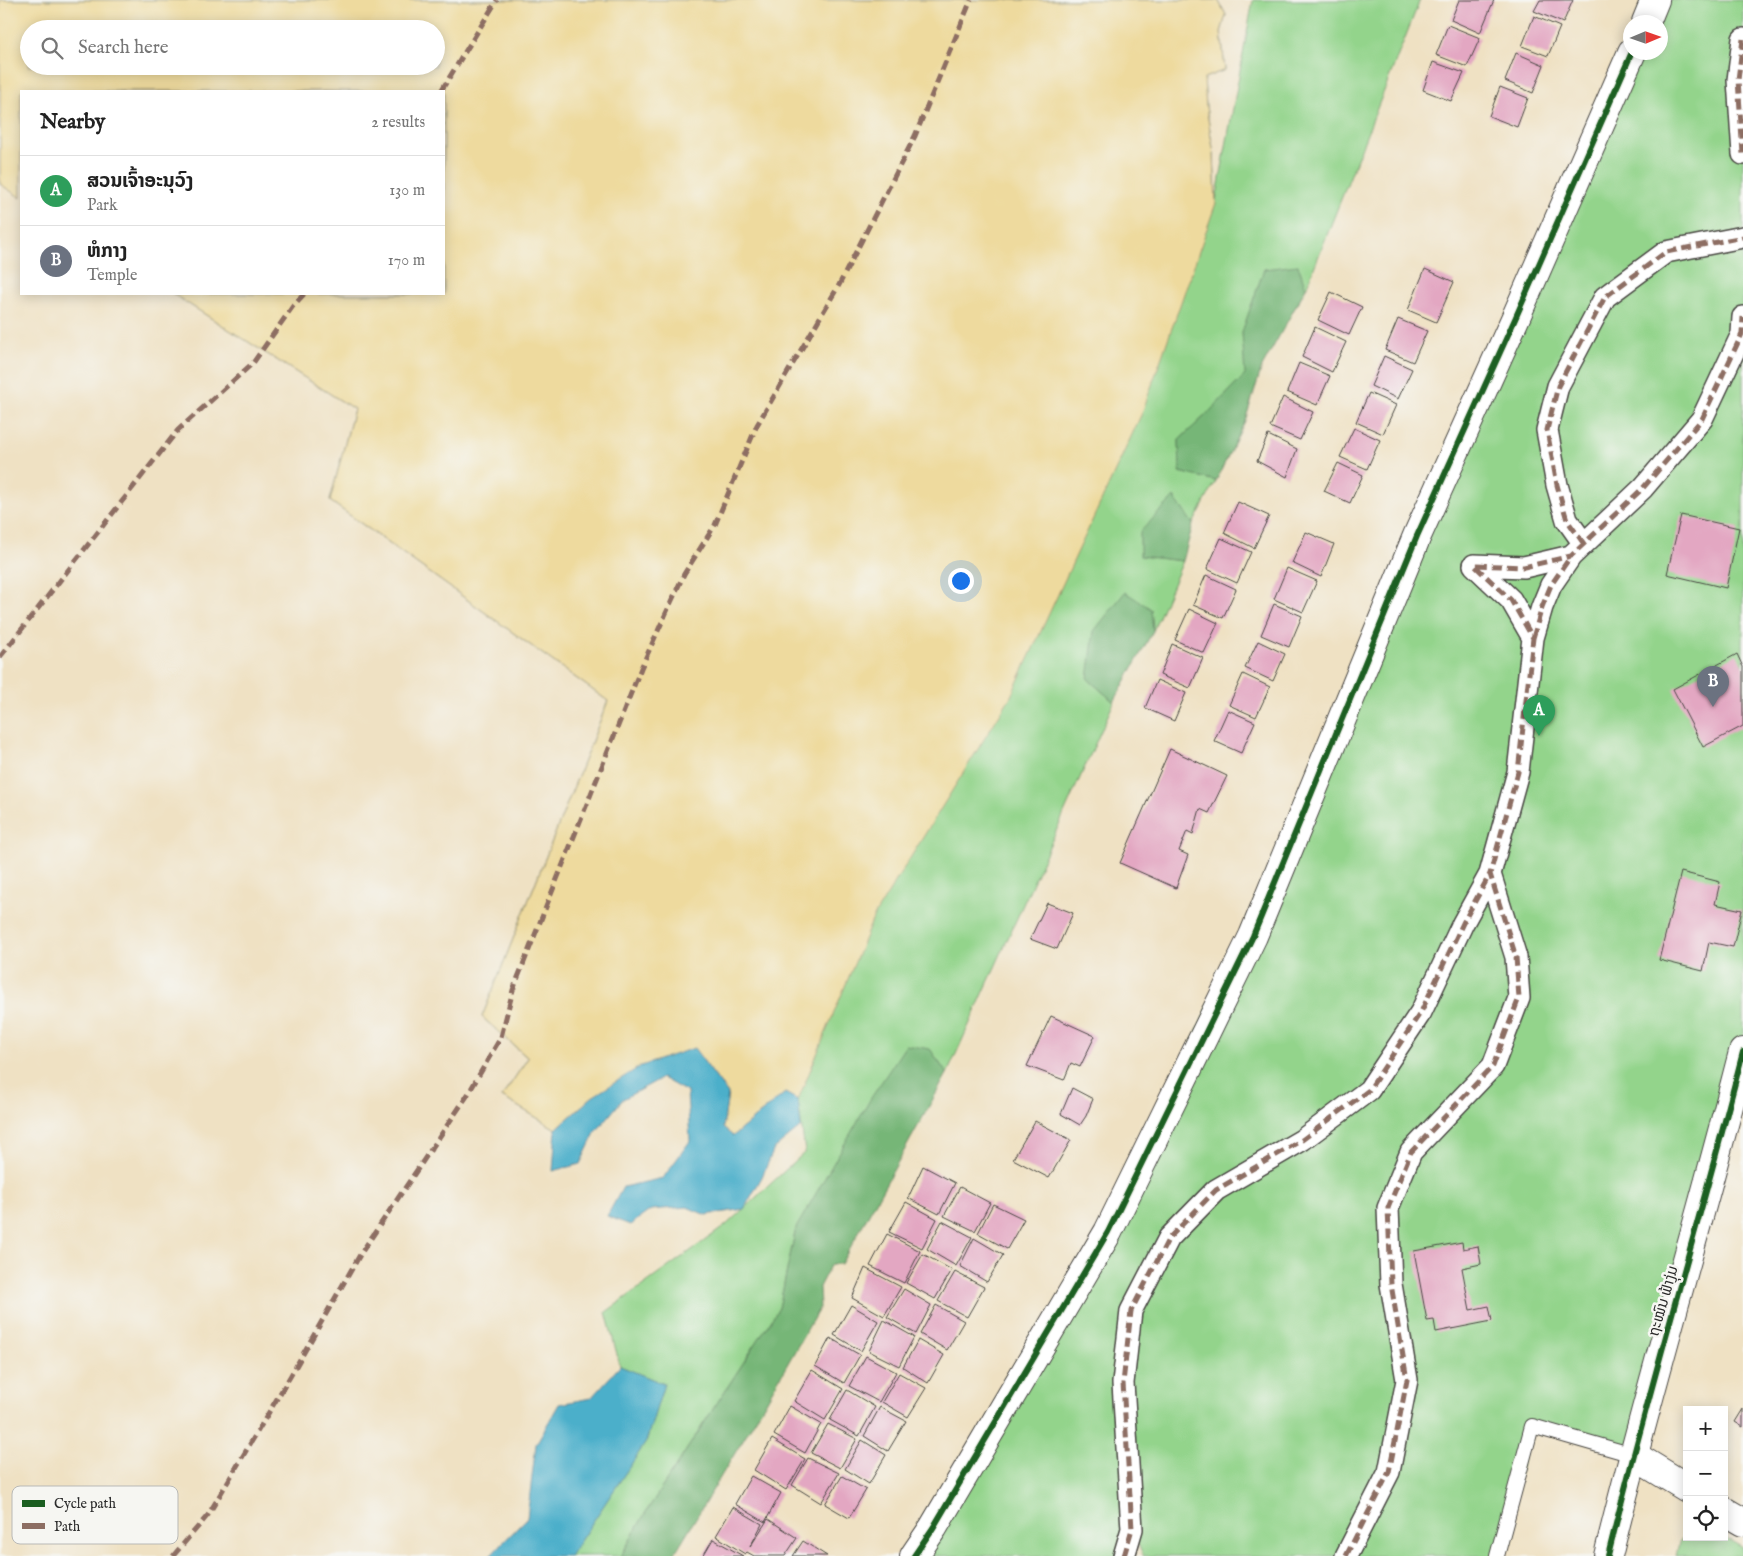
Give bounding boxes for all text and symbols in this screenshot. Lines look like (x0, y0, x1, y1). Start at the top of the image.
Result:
north arrow (1623, 15, 1668, 60)
search box (20, 20, 445, 75)
icon: search (38, 34, 66, 62)
text: Search here (78, 36, 169, 60)
text: Nearby (40, 109, 105, 136)
text: 2 results (371, 113, 425, 133)
text: ສວນເຈົ້າອະນຸວົງ (87, 170, 193, 194)
text: A (51, 181, 61, 201)
text: 130 m (389, 181, 425, 201)
text: Park (87, 196, 117, 216)
text: ຫໍກາງ (87, 240, 127, 264)
text: B (51, 251, 61, 271)
text: 170 m (388, 251, 425, 271)
text: Temple (87, 266, 137, 286)
your location (948, 568, 974, 594)
pin: B (1697, 666, 1729, 707)
pin: A (1523, 695, 1555, 736)
street label: ຖະໝົນ ຟ້າງຸ່ມ (1644, 1264, 1685, 1339)
map controls (1683, 1406, 1728, 1541)
button: + (1683, 1406, 1728, 1451)
button: − (1683, 1451, 1728, 1496)
legend (12, 1486, 178, 1544)
text: Cycle path (54, 1495, 116, 1513)
button: locate (1683, 1496, 1728, 1541)
text: Path (54, 1518, 81, 1536)

